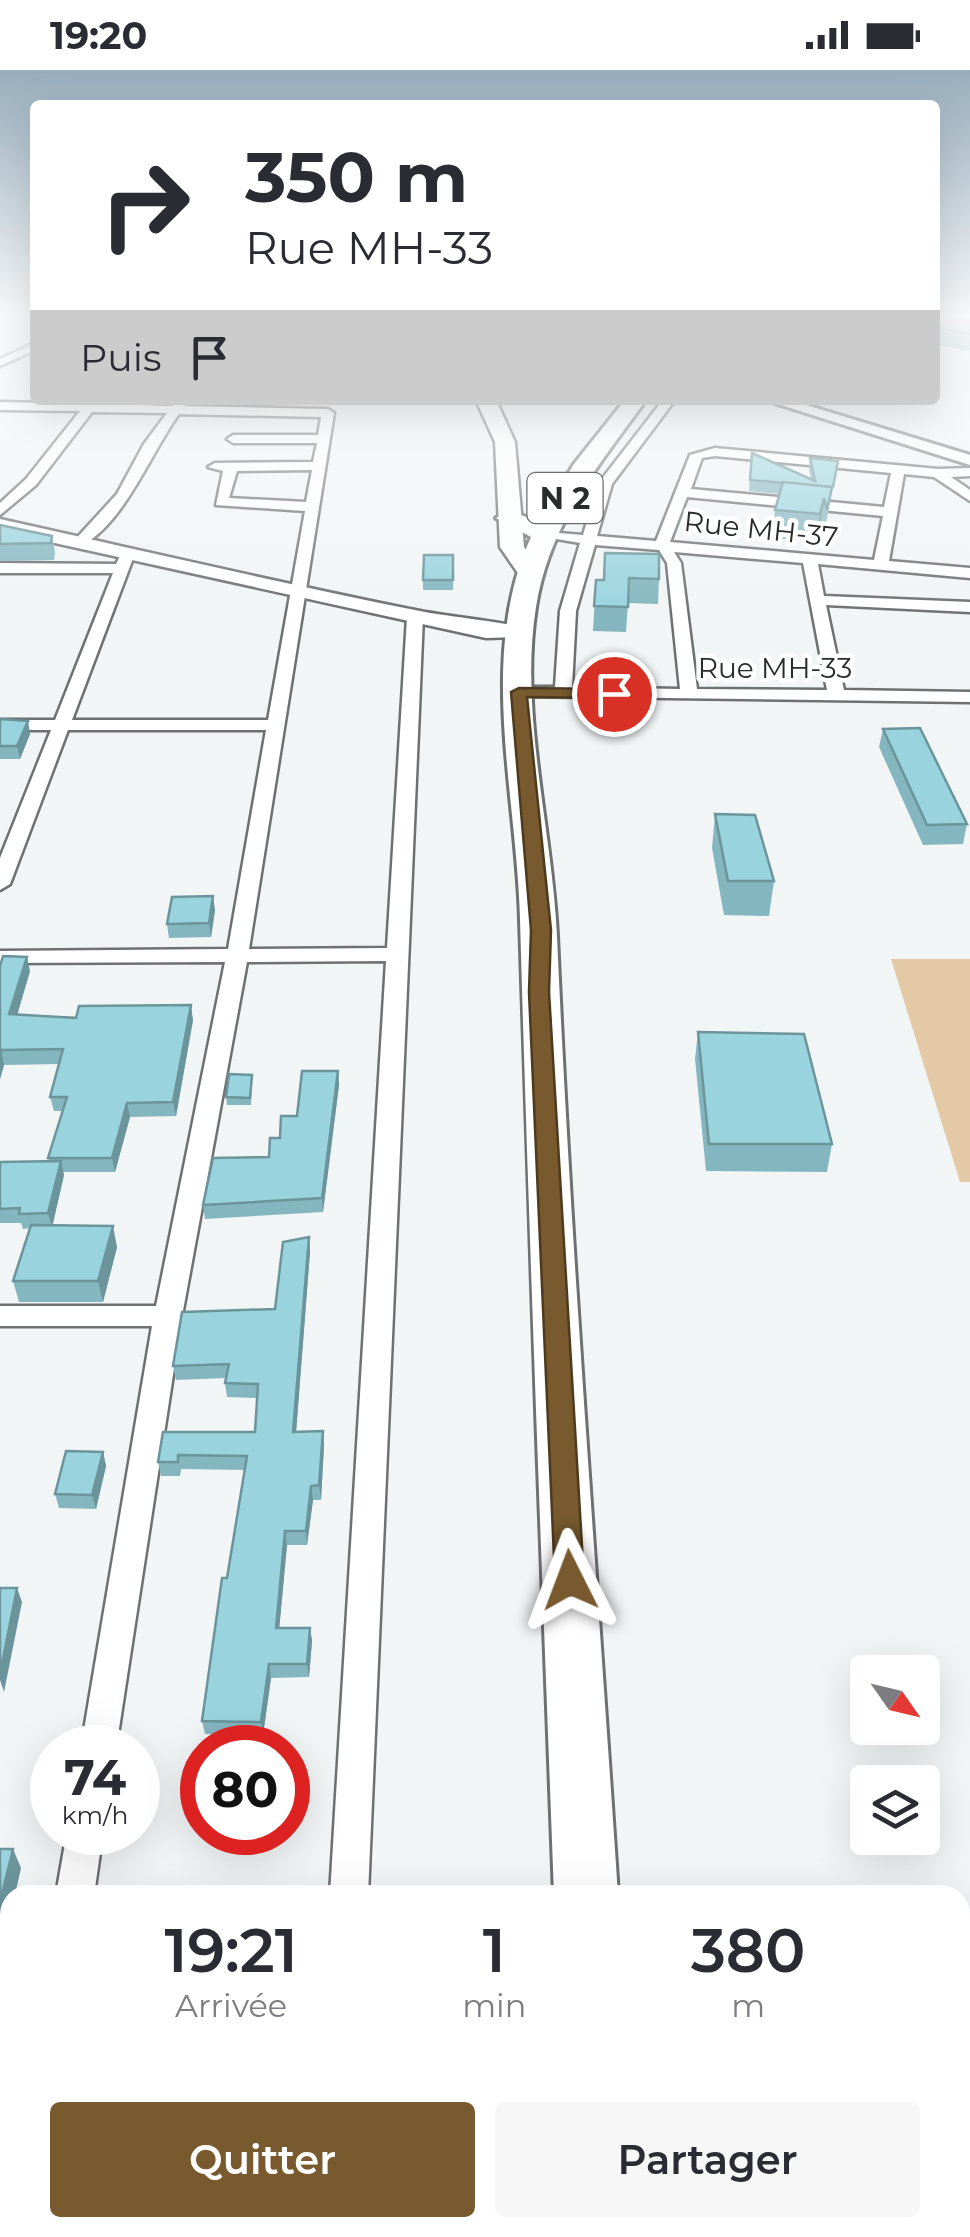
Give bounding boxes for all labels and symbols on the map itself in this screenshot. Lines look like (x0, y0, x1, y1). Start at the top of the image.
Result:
road number: N 2 (528, 473, 602, 523)
street label: Rue MH-37 (682, 504, 840, 554)
street label: Rue MH-33 (698, 651, 852, 685)
pin (572, 652, 657, 737)
position arrow (518, 1528, 622, 1632)
north arrow (850, 1655, 940, 1745)
speed limit sign: 80 (180, 1725, 310, 1855)

